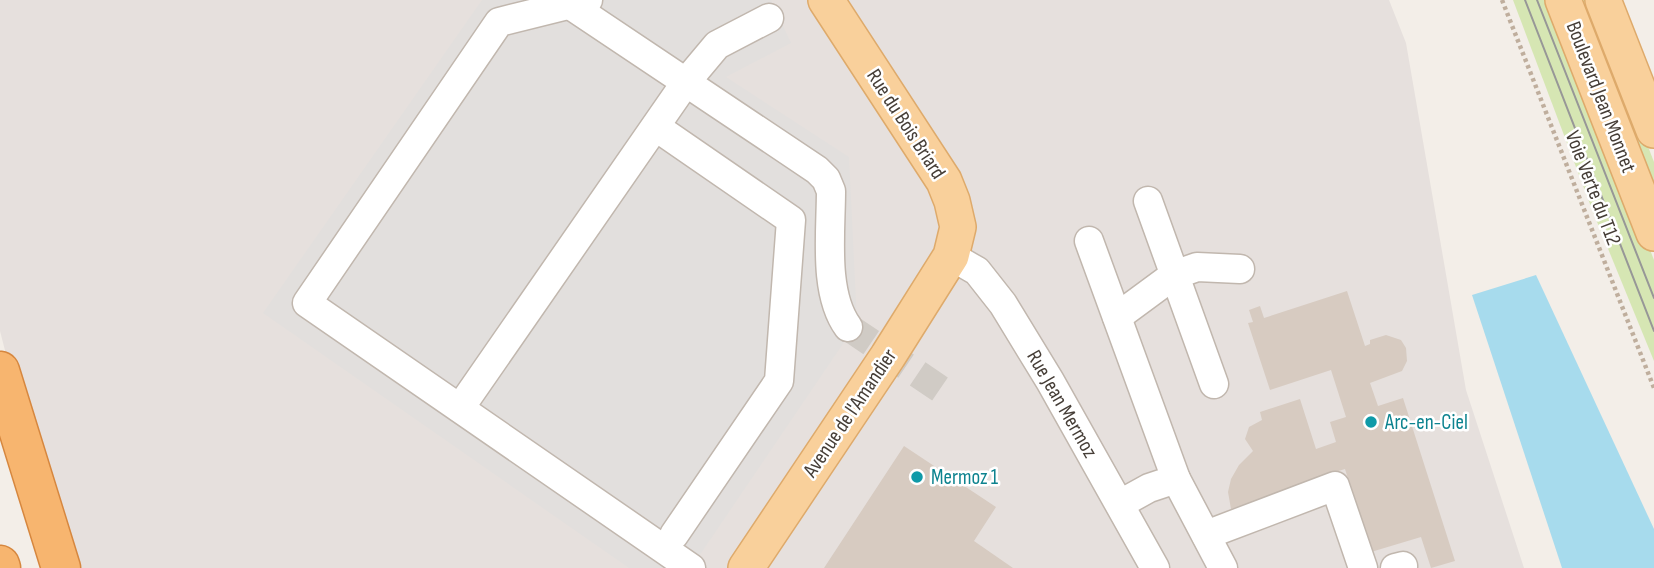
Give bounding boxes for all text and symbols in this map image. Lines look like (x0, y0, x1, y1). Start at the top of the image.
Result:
street label: Boulevard Jean Monnet (1561, 18, 1641, 176)
street label: Rue du Bois Briard (861, 64, 951, 184)
street label: Voie Verte du T12 (1560, 127, 1626, 249)
street label: Avenue de l'Amandier (797, 344, 902, 483)
street label: Rue Jean Mermoz (1021, 346, 1103, 463)
place label: Arc-en-Ciel (1384, 410, 1468, 435)
marker: Arc-en-Ciel (1363, 414, 1379, 430)
place label: Mermoz 1 (931, 465, 999, 490)
marker: Mermoz 1 (909, 469, 925, 485)

